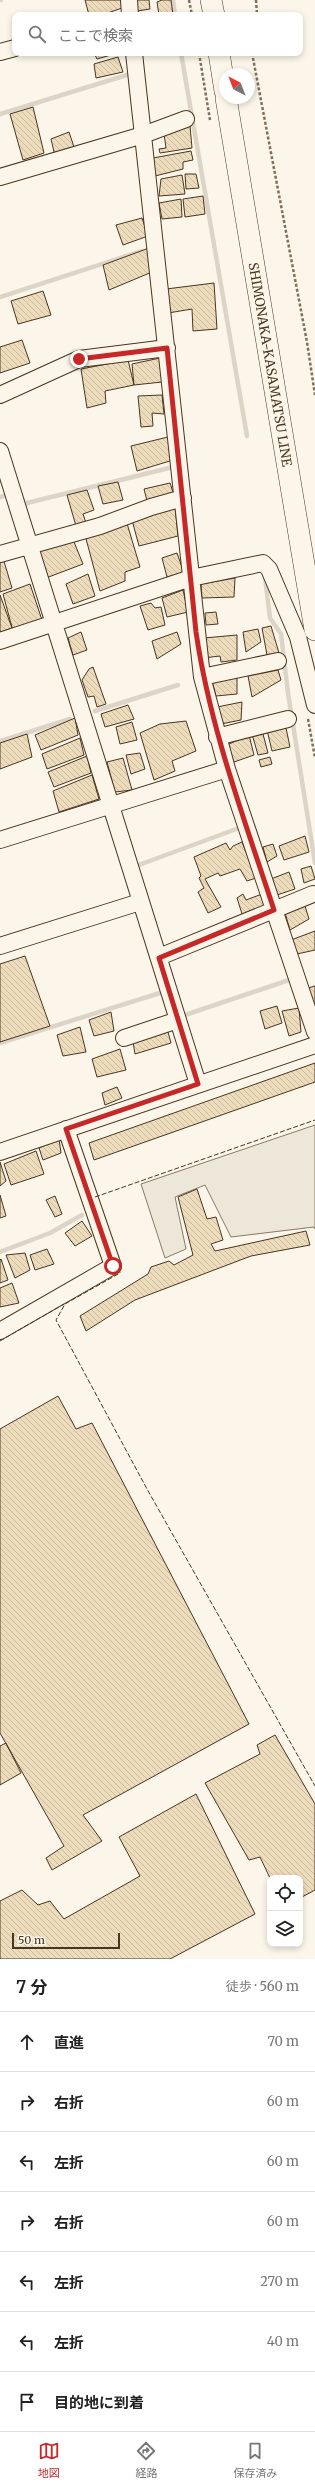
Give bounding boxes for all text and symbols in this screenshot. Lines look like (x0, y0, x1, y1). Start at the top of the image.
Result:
search box (12, 12, 303, 56)
icon: search (26, 23, 48, 45)
text: ここで検索 (58, 26, 133, 45)
north arrow (219, 68, 255, 104)
street label: SHIMONAKA-KASAMATSU LINE (245, 261, 296, 468)
route end (70, 350, 88, 368)
route start (104, 1257, 122, 1275)
map controls (267, 1875, 303, 1947)
button: locate (267, 1875, 303, 1911)
button: layers (267, 1911, 303, 1947)
scale bar (12, 1931, 120, 1950)
text: 50 m (18, 1933, 45, 1947)
text: 7 分 (16, 1976, 47, 1998)
text: 徒歩 · 560 m (226, 1978, 299, 1995)
icon: ahead (16, 2031, 38, 2053)
text: 直進 (54, 2033, 84, 2052)
text: 70 m (268, 2033, 299, 2050)
icon: right (16, 2091, 38, 2113)
text: 右折 (54, 2093, 84, 2112)
text: 60 m (267, 2093, 299, 2110)
icon: left (16, 2151, 38, 2173)
text: 左折 (54, 2153, 84, 2172)
text: 60 m (267, 2153, 299, 2170)
icon: right (16, 2211, 38, 2233)
text: 右折 (54, 2213, 84, 2232)
text: 60 m (267, 2213, 299, 2230)
icon: left (16, 2271, 38, 2293)
text: 左折 (54, 2273, 84, 2292)
text: 270 m (260, 2273, 299, 2290)
icon: left (16, 2331, 38, 2353)
text: 左折 (54, 2333, 84, 2352)
text: 40 m (267, 2333, 299, 2350)
icon: arrive (16, 2391, 38, 2413)
text: 目的地に到着 (54, 2393, 144, 2412)
tab: 地図 (38, 2440, 60, 2480)
tab: 経路 (135, 2440, 157, 2480)
tab: 保存済み (233, 2440, 277, 2480)

